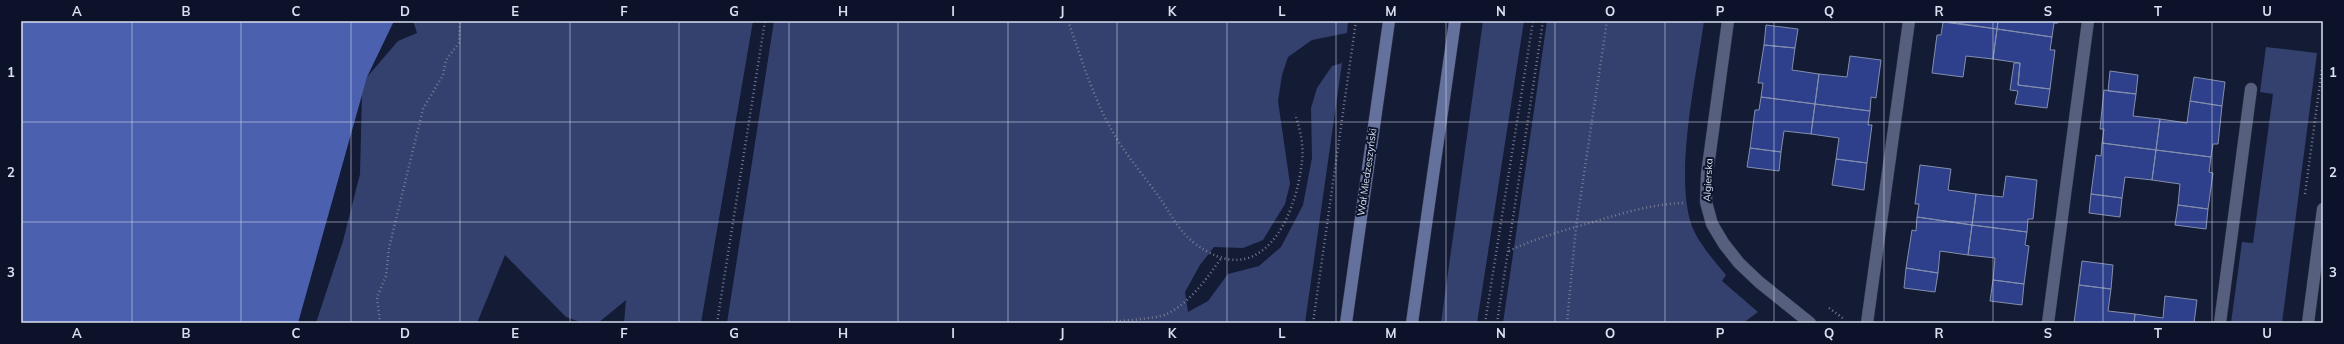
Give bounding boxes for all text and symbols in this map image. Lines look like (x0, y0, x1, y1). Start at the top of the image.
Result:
text: A (72, 3, 82, 19)
text: B (182, 3, 191, 19)
text: C (292, 3, 301, 19)
text: D (400, 3, 410, 19)
text: E (511, 3, 519, 19)
text: F (620, 3, 628, 19)
text: G (729, 3, 739, 19)
text: H (838, 3, 848, 19)
text: I (951, 3, 955, 19)
text: J (1060, 3, 1064, 19)
text: K (1168, 3, 1178, 19)
text: L (1278, 3, 1286, 19)
text: M (1385, 3, 1397, 19)
text: N (1496, 3, 1506, 19)
text: O (1605, 3, 1615, 19)
text: P (1716, 3, 1725, 19)
text: Q (1824, 3, 1834, 19)
text: R (1934, 3, 1944, 19)
text: S (2044, 3, 2052, 19)
text: T (2154, 3, 2162, 19)
text: U (2262, 3, 2272, 19)
text: 1 (7, 64, 15, 80)
text: 1 (2329, 64, 2337, 80)
street label: Wał Miedzeszyński (1354, 127, 1380, 217)
street label: Algierska (1700, 158, 1716, 202)
text: 2 (7, 164, 15, 180)
text: 2 (2329, 164, 2337, 180)
text: 3 (7, 264, 15, 280)
text: 3 (2329, 264, 2337, 280)
text: A (72, 325, 82, 341)
text: B (182, 325, 191, 341)
text: C (292, 325, 301, 341)
text: D (400, 325, 410, 341)
text: E (511, 325, 519, 341)
text: F (620, 325, 628, 341)
text: G (729, 325, 739, 341)
text: H (838, 325, 848, 341)
text: I (951, 325, 955, 341)
text: J (1060, 325, 1064, 341)
text: K (1168, 325, 1178, 341)
text: L (1278, 325, 1286, 341)
text: M (1385, 325, 1397, 341)
text: N (1496, 325, 1506, 341)
text: O (1605, 325, 1615, 341)
text: P (1716, 325, 1725, 341)
text: Q (1824, 325, 1834, 341)
text: R (1934, 325, 1944, 341)
text: S (2044, 325, 2052, 341)
text: T (2154, 325, 2162, 341)
text: U (2262, 325, 2272, 341)

